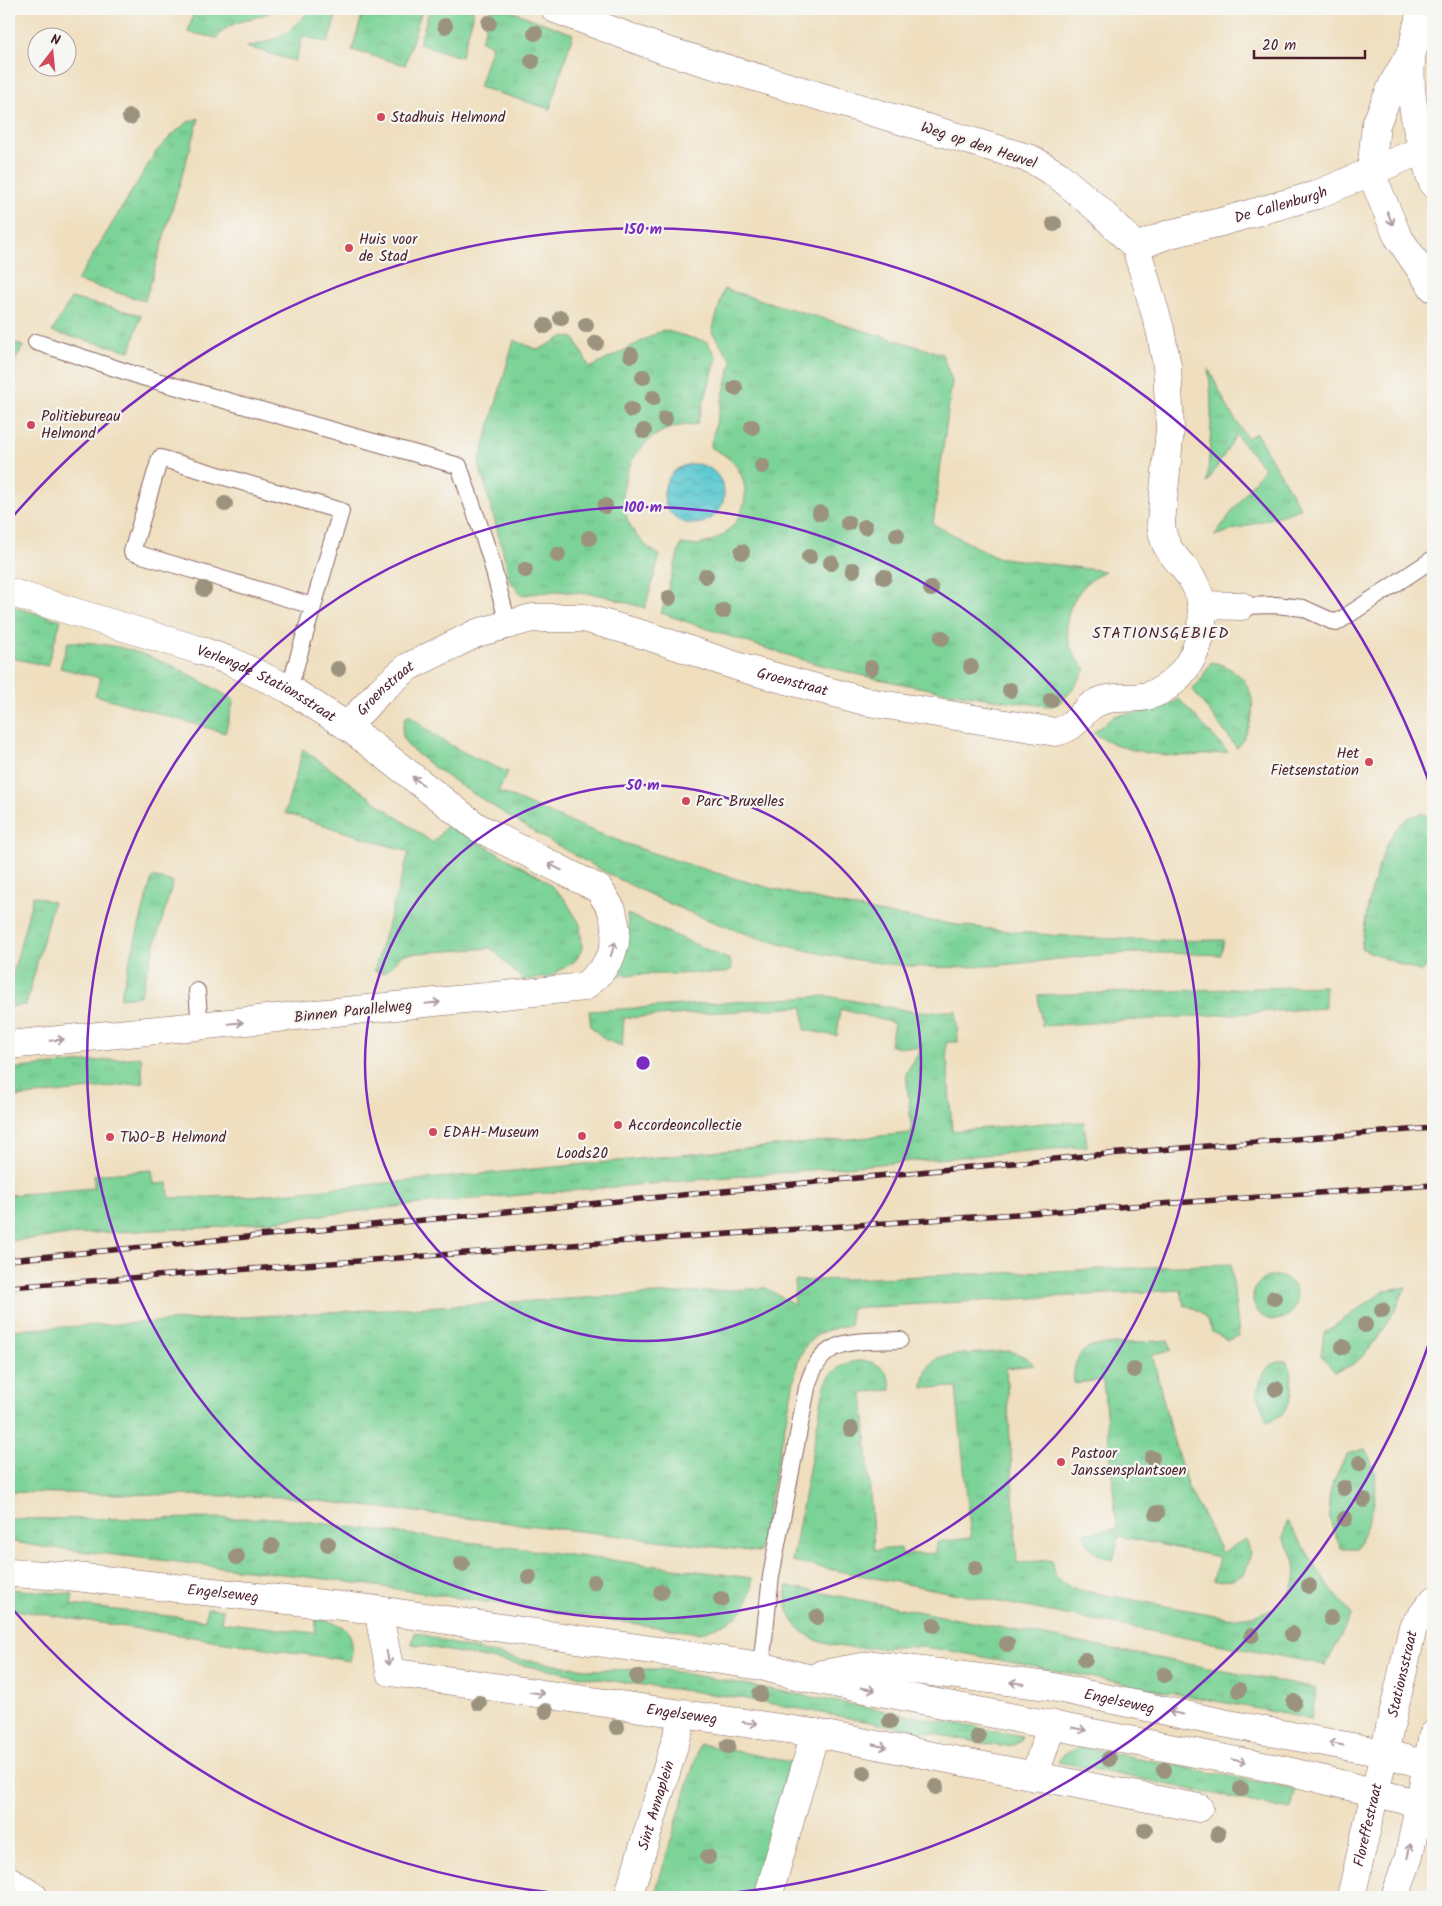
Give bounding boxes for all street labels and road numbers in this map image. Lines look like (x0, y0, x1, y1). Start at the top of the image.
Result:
street label: Weg op den Heuvel (918, 116, 1040, 176)
street label: De Callenburgh (1232, 180, 1332, 231)
street label: Verlengde Stationsstraat (193, 639, 341, 729)
street label: Groenstraat (351, 655, 419, 722)
street label: Groenstraat (754, 662, 831, 704)
street label: Binnen Parallelweg (293, 994, 413, 1030)
street label: Engelseweg (186, 1578, 260, 1610)
street label: Stationsstraat (1382, 1628, 1425, 1720)
street label: Engelseweg (1082, 1683, 1157, 1721)
street label: Engelseweg (645, 1698, 719, 1732)
street label: Sint Annaplein (632, 1758, 682, 1853)
street label: Floreffestraat (1347, 1781, 1390, 1869)

